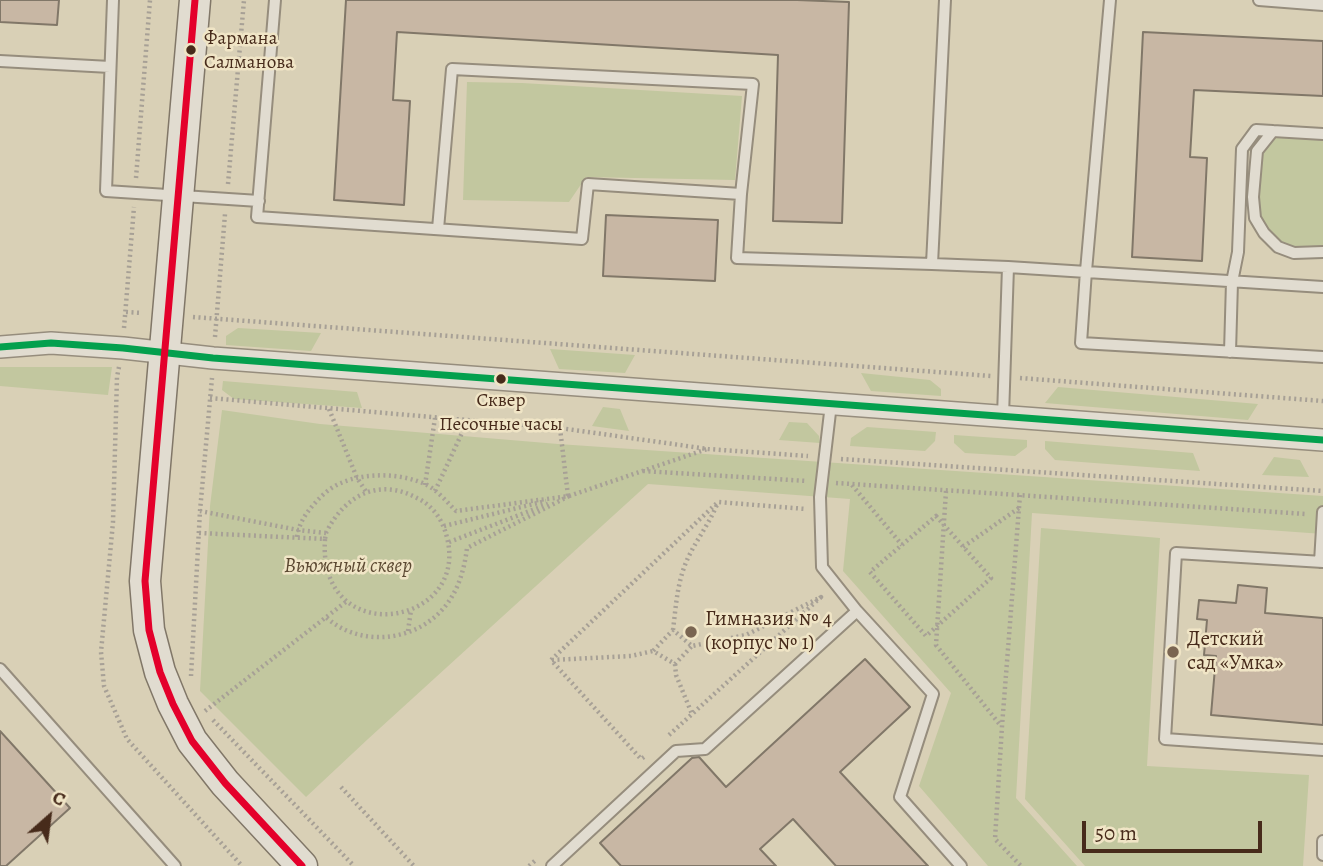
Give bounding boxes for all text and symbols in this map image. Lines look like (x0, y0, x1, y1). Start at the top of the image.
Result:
place label: Фармана Салманова (204, 28, 294, 72)
marker: Фармана Салманова (184, 43, 198, 57)
marker: Сквер Песочные часы (494, 372, 508, 386)
place label: Сквер Песочные часы (439, 390, 563, 434)
park label: Вьюжный сквер (284, 554, 412, 580)
place label: Гимназия № 4 (корпус № 1) (705, 607, 832, 657)
marker: Гимназия № 4 (корпус № 1) (683, 624, 699, 640)
place label: Детский сад «Умка» (1187, 627, 1283, 677)
marker: Детский сад «Умка» (1165, 644, 1181, 660)
north arrow (14, 782, 84, 852)
text: С (48, 784, 70, 813)
scale bar (1085, 806, 1265, 850)
text: 50 m (1095, 819, 1137, 847)

